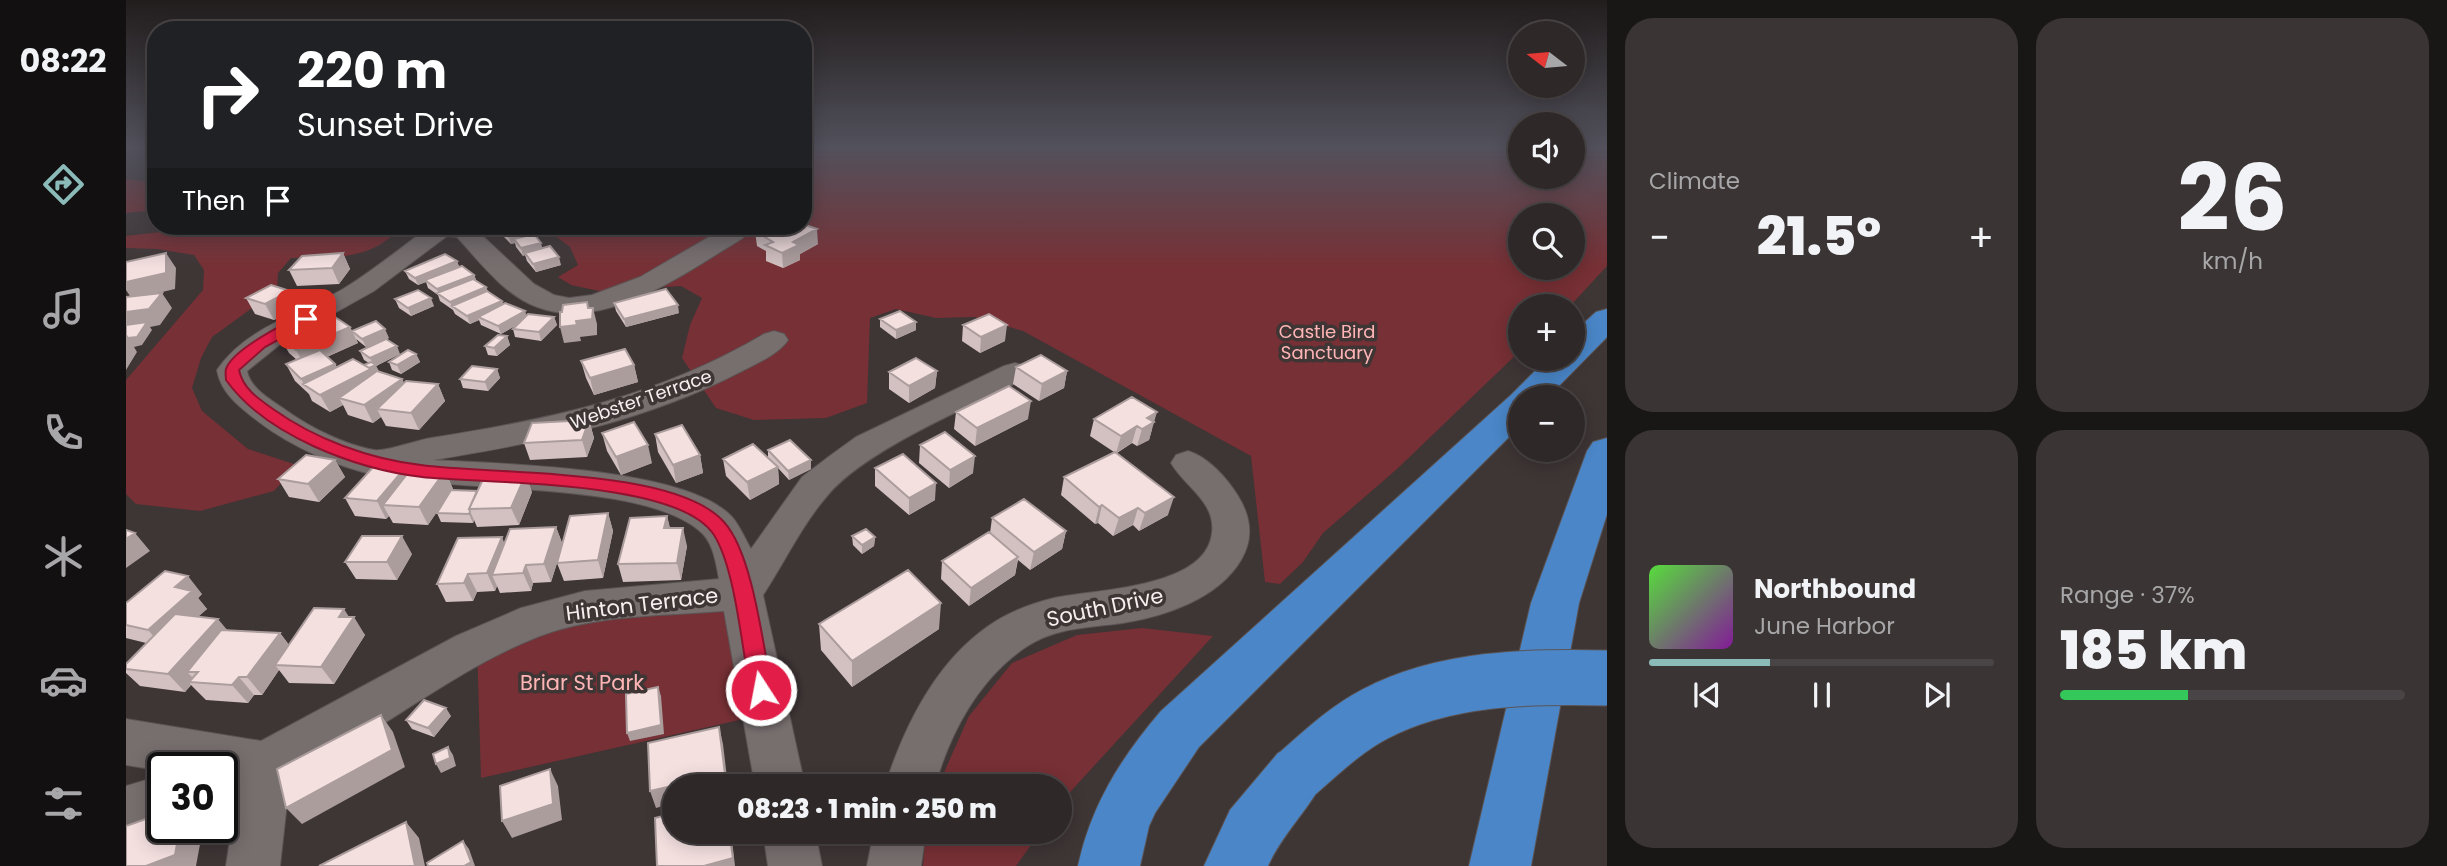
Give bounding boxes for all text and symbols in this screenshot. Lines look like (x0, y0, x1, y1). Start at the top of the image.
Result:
north arrow (1508, 21, 1586, 98)
map controls (1508, 21, 1585, 462)
text: 220 m (297, 37, 447, 105)
text: 08:22 (19, 38, 107, 83)
icon: right (182, 49, 273, 140)
text: Sunset Drive (297, 102, 494, 147)
button: sound (1508, 112, 1585, 189)
text: 26 (2178, 134, 2287, 262)
icon: directions (39, 160, 88, 209)
text: Climate (1649, 165, 1740, 197)
icon: arrive (259, 182, 297, 220)
text: Then (182, 183, 245, 219)
text: 21.5° (1757, 200, 1881, 273)
button: search (1508, 203, 1585, 280)
text: − (1649, 211, 1670, 264)
text: + (1968, 211, 1994, 264)
text: km/h (2202, 245, 2263, 277)
icon: music (39, 284, 88, 333)
pin (276, 289, 336, 349)
button: + (1508, 294, 1585, 371)
icon: arrive (287, 300, 325, 338)
park label: Castle Bird Sanctuary (1279, 319, 1375, 365)
street label: Webster Terrace (567, 363, 715, 435)
button: − (1508, 385, 1585, 462)
icon: phone (39, 408, 88, 457)
icon: climate (39, 532, 88, 581)
text: Northbound (1754, 571, 1916, 607)
text: Range · 37% (2060, 579, 2195, 611)
street label: Hinton Terrace (564, 580, 720, 628)
street label: South Drive (1044, 580, 1166, 634)
text: June Harbor (1754, 610, 1895, 642)
text: 185 km (2060, 614, 2247, 687)
position arrow (724, 653, 798, 727)
icon: car (39, 656, 88, 705)
park label: Briar St Park (520, 668, 644, 697)
icon: previous (1688, 676, 1726, 714)
icon: pause (1803, 676, 1841, 714)
icon: next (1918, 676, 1956, 714)
speed limit sign: 30 (147, 752, 238, 843)
icon: filters (39, 779, 88, 828)
text: 08:23 · 1 min · 250 m (737, 791, 997, 827)

